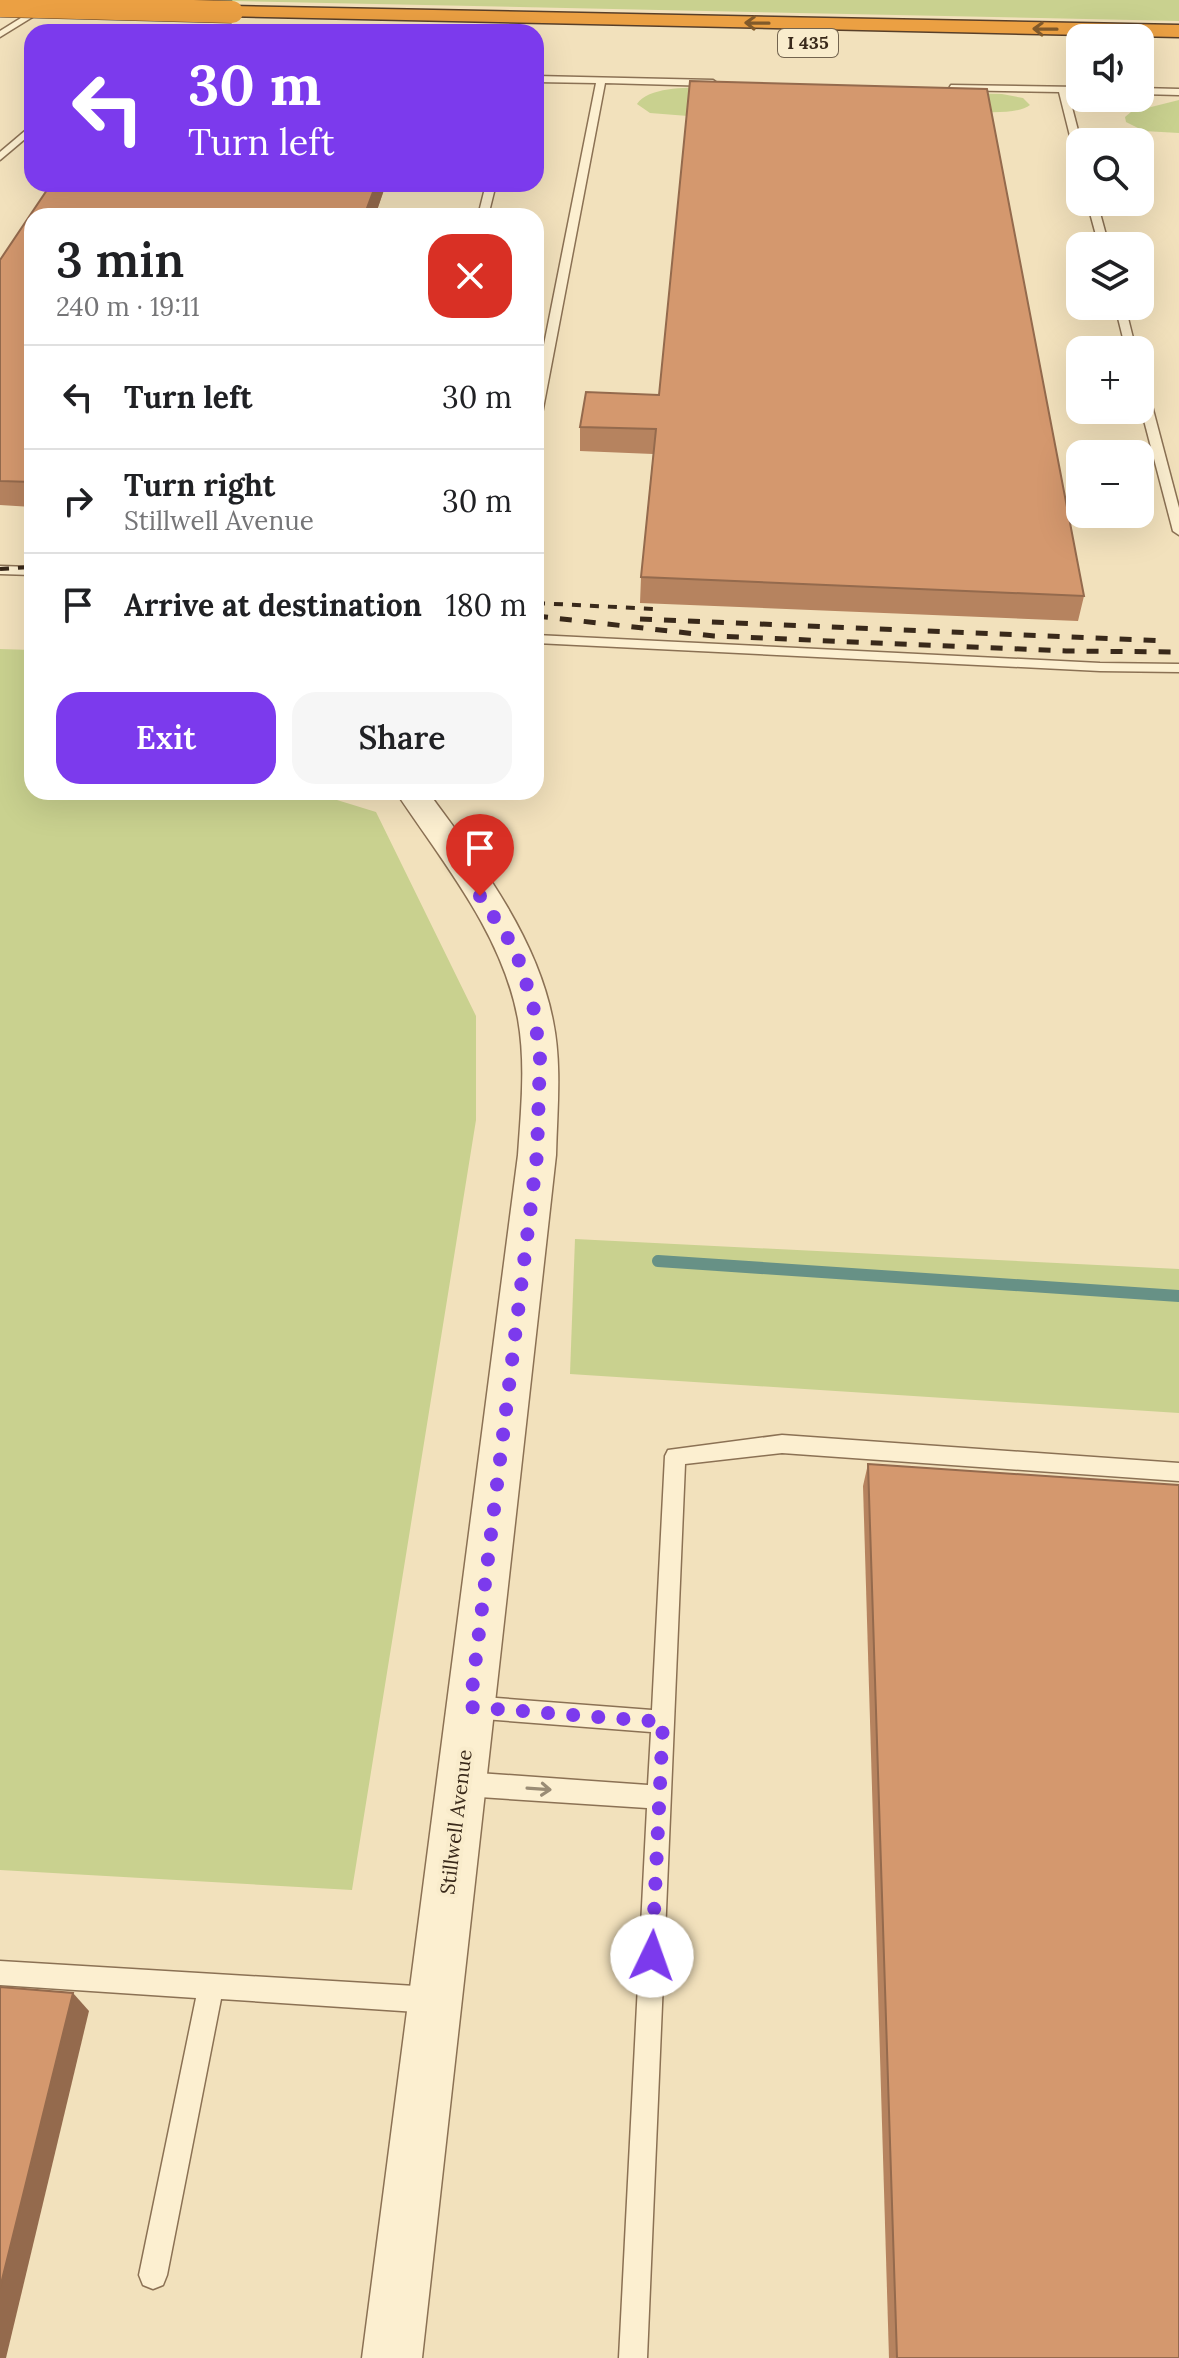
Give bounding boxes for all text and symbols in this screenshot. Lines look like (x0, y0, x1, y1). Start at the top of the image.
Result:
one-way arrow (744, 15, 771, 30)
one-way arrow (1032, 21, 1059, 36)
map controls (1066, 24, 1154, 528)
button: sound (1066, 24, 1154, 112)
road number: I 435 (778, 29, 838, 57)
text: 30 m (188, 49, 321, 120)
icon: left (56, 56, 160, 160)
text: Turn left (188, 119, 335, 165)
button: search (1066, 128, 1154, 216)
text: 3 min (56, 229, 184, 290)
button: layers (1066, 232, 1154, 320)
button: close (428, 234, 512, 318)
text: 240 m · 19:11 (56, 290, 200, 323)
button: + (1066, 336, 1154, 424)
icon: left (56, 375, 100, 419)
text: Turn left (124, 378, 252, 416)
text: 30 m (442, 378, 512, 416)
button: − (1066, 440, 1154, 528)
text: Turn right (124, 466, 275, 504)
icon: right (56, 479, 100, 523)
text: 30 m (442, 482, 512, 520)
text: Stillwell Avenue (124, 504, 314, 537)
icon: arrive (56, 583, 100, 627)
text: Arrive at destination (124, 586, 422, 624)
text: 180 m (446, 586, 527, 624)
button: Exit (56, 692, 276, 784)
button: Share (292, 692, 512, 784)
pin (446, 814, 514, 896)
icon: arrive (458, 826, 502, 870)
street label: Stillwell Avenue (434, 1748, 477, 1896)
one-way arrow (525, 1782, 552, 1797)
position arrow (610, 1914, 694, 1998)

